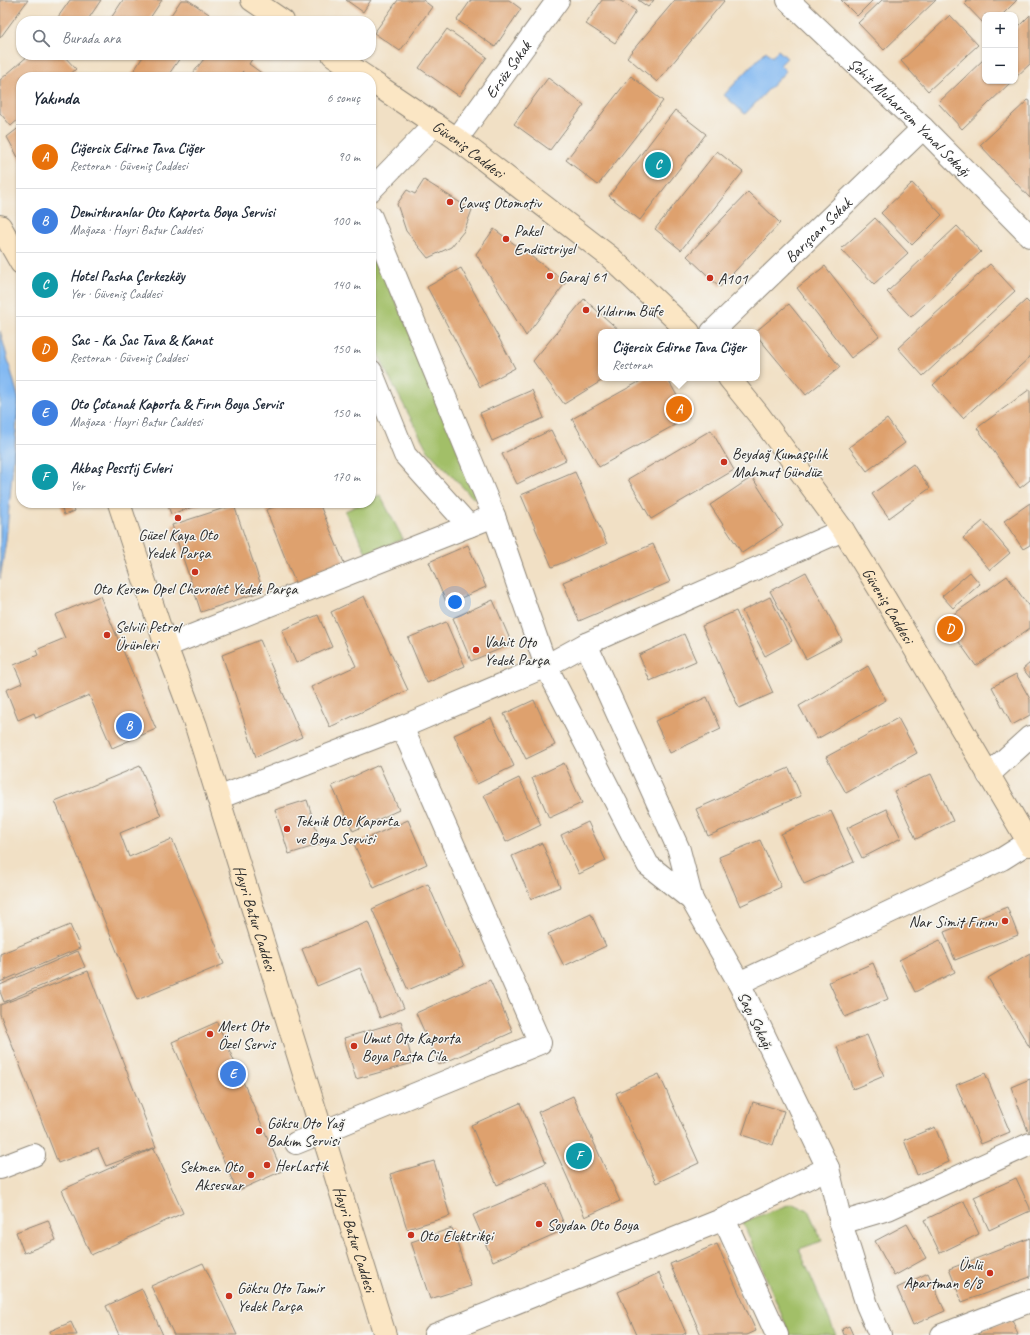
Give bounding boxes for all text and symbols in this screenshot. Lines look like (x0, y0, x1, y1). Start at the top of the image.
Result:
map controls (982, 12, 1018, 84)
button: + (982, 12, 1018, 48)
search box (16, 16, 376, 60)
icon: search (30, 27, 52, 49)
text: Burada ara (62, 29, 120, 48)
street label: Ersöz Sokak (481, 37, 536, 102)
button: − (982, 48, 1018, 84)
street label: Şehit Muharrem Yanal Sokağı (844, 54, 975, 182)
text: Yakında (32, 88, 79, 109)
text: 6 sonuç (327, 90, 360, 106)
street label: Güveniş Caddesi (428, 116, 510, 184)
text: Ciğercix Edirne Tava Ciğer (70, 139, 204, 158)
text: A (42, 149, 48, 165)
text: 90 m (338, 149, 360, 165)
pin: C (645, 150, 671, 180)
text: Restoran · Güveniş Caddesi (70, 158, 188, 174)
place label: Çavuş Otomotiv (458, 193, 543, 213)
street label: Barışcan Sokak (781, 193, 857, 267)
marker: Çavuş Otomotiv (445, 197, 455, 207)
text: Demirkıranlar Oto Kaporta Boya Servisi (70, 203, 275, 222)
text: B (42, 213, 48, 229)
text: 100 m (332, 213, 360, 229)
place label: Pakel Endüstriyel (514, 221, 578, 259)
text: Mağaza · Hayri Batur Caddesi (70, 222, 203, 238)
marker: Pakel Endüstriyel (501, 234, 511, 244)
text: Hotel Pasha Çerkezköy (70, 267, 185, 286)
place label: Garaj 61 (558, 267, 607, 287)
place label: A101 (718, 269, 748, 289)
marker: Garaj 61 (545, 271, 555, 281)
marker: A101 (705, 273, 715, 283)
text: C (42, 277, 48, 293)
text: 140 m (332, 277, 360, 293)
text: Yer · Güveniş Caddesi (70, 286, 162, 302)
place label: Yıldırım Büfe (594, 301, 665, 321)
marker: Yıldırım Büfe (581, 305, 591, 315)
popup (598, 329, 760, 381)
text: Sac - Ka Sac Tava & Kanat (70, 331, 212, 350)
text: Ciğercix Edirne Tava Ciğer (612, 338, 746, 357)
text: D (41, 341, 49, 357)
text: 150 m (332, 341, 360, 357)
text: Restoran · Güveniş Caddesi (70, 350, 188, 366)
text: Restoran (612, 357, 652, 373)
pin: A (666, 394, 692, 424)
text: Oto Çotanak Kaporta & Fırın Boya Servis (70, 395, 283, 414)
text: E (42, 405, 48, 421)
text: 150 m (332, 405, 360, 421)
text: Mağaza · Hayri Batur Caddesi (70, 414, 203, 430)
place label: Beydağ Kumaşçılık Mahmut Gündüz (732, 444, 828, 482)
marker: Beydağ Kumaşçılık Mahmut Gündüz (719, 457, 729, 467)
text: Akbaş Pesstij Evleri (70, 459, 171, 478)
text: F (42, 469, 48, 485)
text: 170 m (332, 469, 360, 485)
text: Yer (70, 478, 85, 494)
marker: Güzel Kaya Oto Yedek Parça (173, 513, 183, 523)
place label: Güzel Kaya Oto Yedek Parça (138, 525, 219, 563)
street label: Güveniş Caddesi (858, 564, 919, 649)
marker: Oto Kerem Opel Chevrolet Yedek Parça (190, 567, 200, 577)
place label: Oto Kerem Opel Chevrolet Yedek Parça (92, 579, 299, 599)
your location (445, 592, 465, 612)
pin: D (937, 614, 963, 644)
place label: Selvili Petrol Ürünleri (115, 617, 183, 655)
marker: Selvili Petrol Ürünleri (102, 630, 112, 640)
place label: Vahit Oto Yedek Parça (484, 632, 550, 670)
marker: Vahit Oto Yedek Parça (471, 645, 481, 655)
pin: B (116, 711, 142, 741)
place label: Teknik Oto Kaporta ve Boya Servisi (295, 811, 400, 849)
marker: Teknik Oto Kaporta ve Boya Servisi (282, 824, 292, 834)
street label: Hayri Batur Caddesi (229, 863, 281, 976)
place label: Nar Simit Fırını (909, 912, 998, 932)
marker: Nar Simit Fırını (1000, 916, 1010, 926)
street label: Saçı Sokağı (733, 988, 778, 1053)
place label: Mert Oto Özel Servis (218, 1016, 277, 1054)
place label: Umut Oto Kaporta Boya Pasta Cila (362, 1028, 462, 1066)
marker: Mert Oto Özel Servis (205, 1029, 215, 1039)
marker: Umut Oto Kaporta Boya Pasta Cila (349, 1041, 359, 1051)
pin: E (220, 1059, 246, 1089)
place label: Göksu Oto Yağ Bakım Servisi (267, 1113, 346, 1151)
marker: Göksu Oto Yağ Bakım Servisi (254, 1126, 264, 1136)
pin: F (566, 1141, 592, 1171)
place label: HerLastik (275, 1156, 329, 1176)
place label: Sekmen Oto Aksesuar (179, 1157, 245, 1195)
marker: HerLastik (262, 1160, 272, 1170)
marker: Sekmen Oto Aksesuar (246, 1170, 256, 1180)
street label: Hayri Batur Caddesi (328, 1184, 381, 1297)
place label: Soydan Oto Boya (547, 1215, 640, 1235)
marker: Soydan Oto Boya (534, 1219, 544, 1229)
place label: Oto Elektrikçi (419, 1226, 495, 1246)
marker: Oto Elektrikçi (406, 1230, 416, 1240)
place label: Ünlü Apartman 6/8 (904, 1255, 984, 1293)
marker: Ünlü Apartman 6/8 (985, 1268, 995, 1278)
place label: Göksu Oto Tamir Yedek Parça (237, 1278, 326, 1316)
marker: Göksu Oto Tamir Yedek Parça (224, 1291, 234, 1301)

